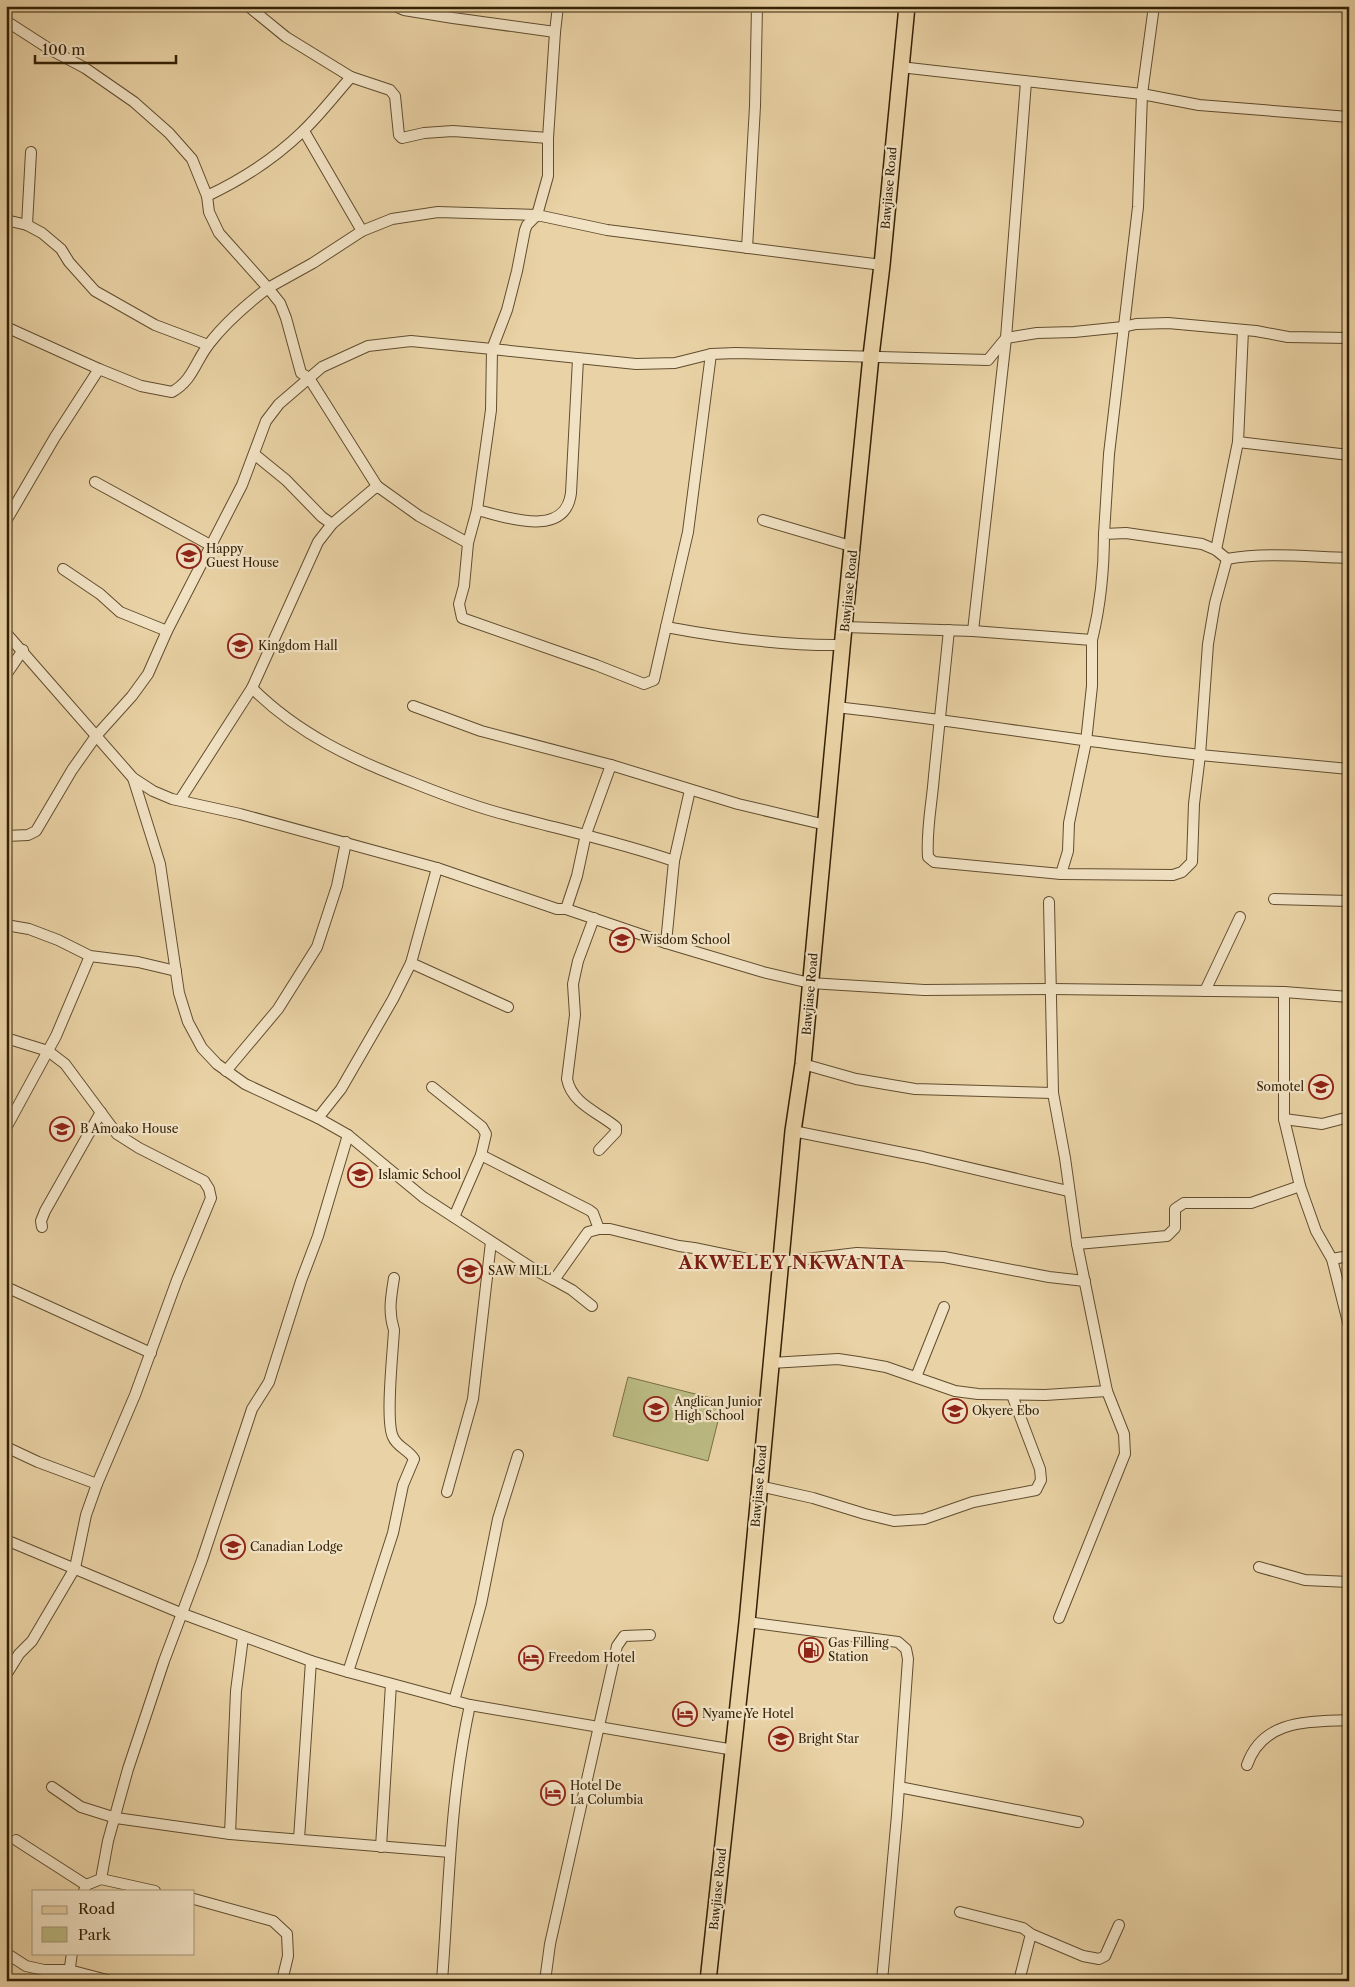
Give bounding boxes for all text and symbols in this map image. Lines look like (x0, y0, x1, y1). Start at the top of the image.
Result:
scale bar (35, 32, 176, 64)
text: 100 m (42, 40, 85, 59)
street label: Bawjiase Road (877, 146, 900, 230)
place label: Happy Guest House (206, 541, 279, 570)
school or university icon: Happy Guest House (176, 543, 202, 569)
street label: Bawjiase Road (837, 548, 860, 633)
school or university icon: Kingdom Hall (227, 633, 253, 659)
place label: Kingdom Hall (258, 638, 338, 653)
school or university icon: Wisdom School (609, 927, 635, 953)
place label: Wisdom School (639, 932, 731, 947)
street label: Bawjiase Road (798, 952, 821, 1036)
school or university icon: Somotel (1308, 1074, 1334, 1100)
place label: Somotel (1256, 1079, 1304, 1094)
school or university icon: B Amoako House (49, 1116, 75, 1142)
place label: B Amoako House (80, 1121, 179, 1136)
school or university icon: Islamic School (347, 1162, 373, 1188)
place label: Islamic School (378, 1167, 462, 1182)
district label: AKWELEY NKWANTA (678, 1252, 905, 1274)
school or university icon: SAW MILL (457, 1258, 483, 1284)
place label: SAW MILL (488, 1263, 551, 1278)
place label: Anglican Junior High School (673, 1394, 762, 1423)
school or university icon: Anglican Junior High School (643, 1396, 669, 1422)
school or university icon: Okyere Ebo (942, 1398, 968, 1424)
place label: Okyere Ebo (972, 1403, 1039, 1418)
street label: Bawjiase Road (747, 1444, 770, 1528)
school or university icon: Canadian Lodge (220, 1534, 246, 1560)
place label: Canadian Lodge (250, 1539, 343, 1554)
place label: Gas Filling Station (828, 1635, 889, 1664)
fuel station icon: Gas Filling Station (798, 1637, 824, 1663)
hotel icon: Freedom Hotel (518, 1645, 544, 1671)
place label: Freedom Hotel (548, 1650, 635, 1665)
hotel icon: Nyame Ye Hotel (672, 1701, 698, 1727)
place label: Nyame Ye Hotel (702, 1706, 794, 1721)
school or university icon: Bright Star (768, 1726, 794, 1752)
place label: Bright Star (798, 1731, 859, 1746)
place label: Hotel De La Columbia (570, 1778, 644, 1807)
hotel icon: Hotel De La Columbia (540, 1780, 566, 1806)
street label: Bawjiase Road (706, 1846, 729, 1931)
legend (32, 1890, 195, 1954)
text: Road (78, 1899, 115, 1918)
text: Park (78, 1925, 112, 1944)

